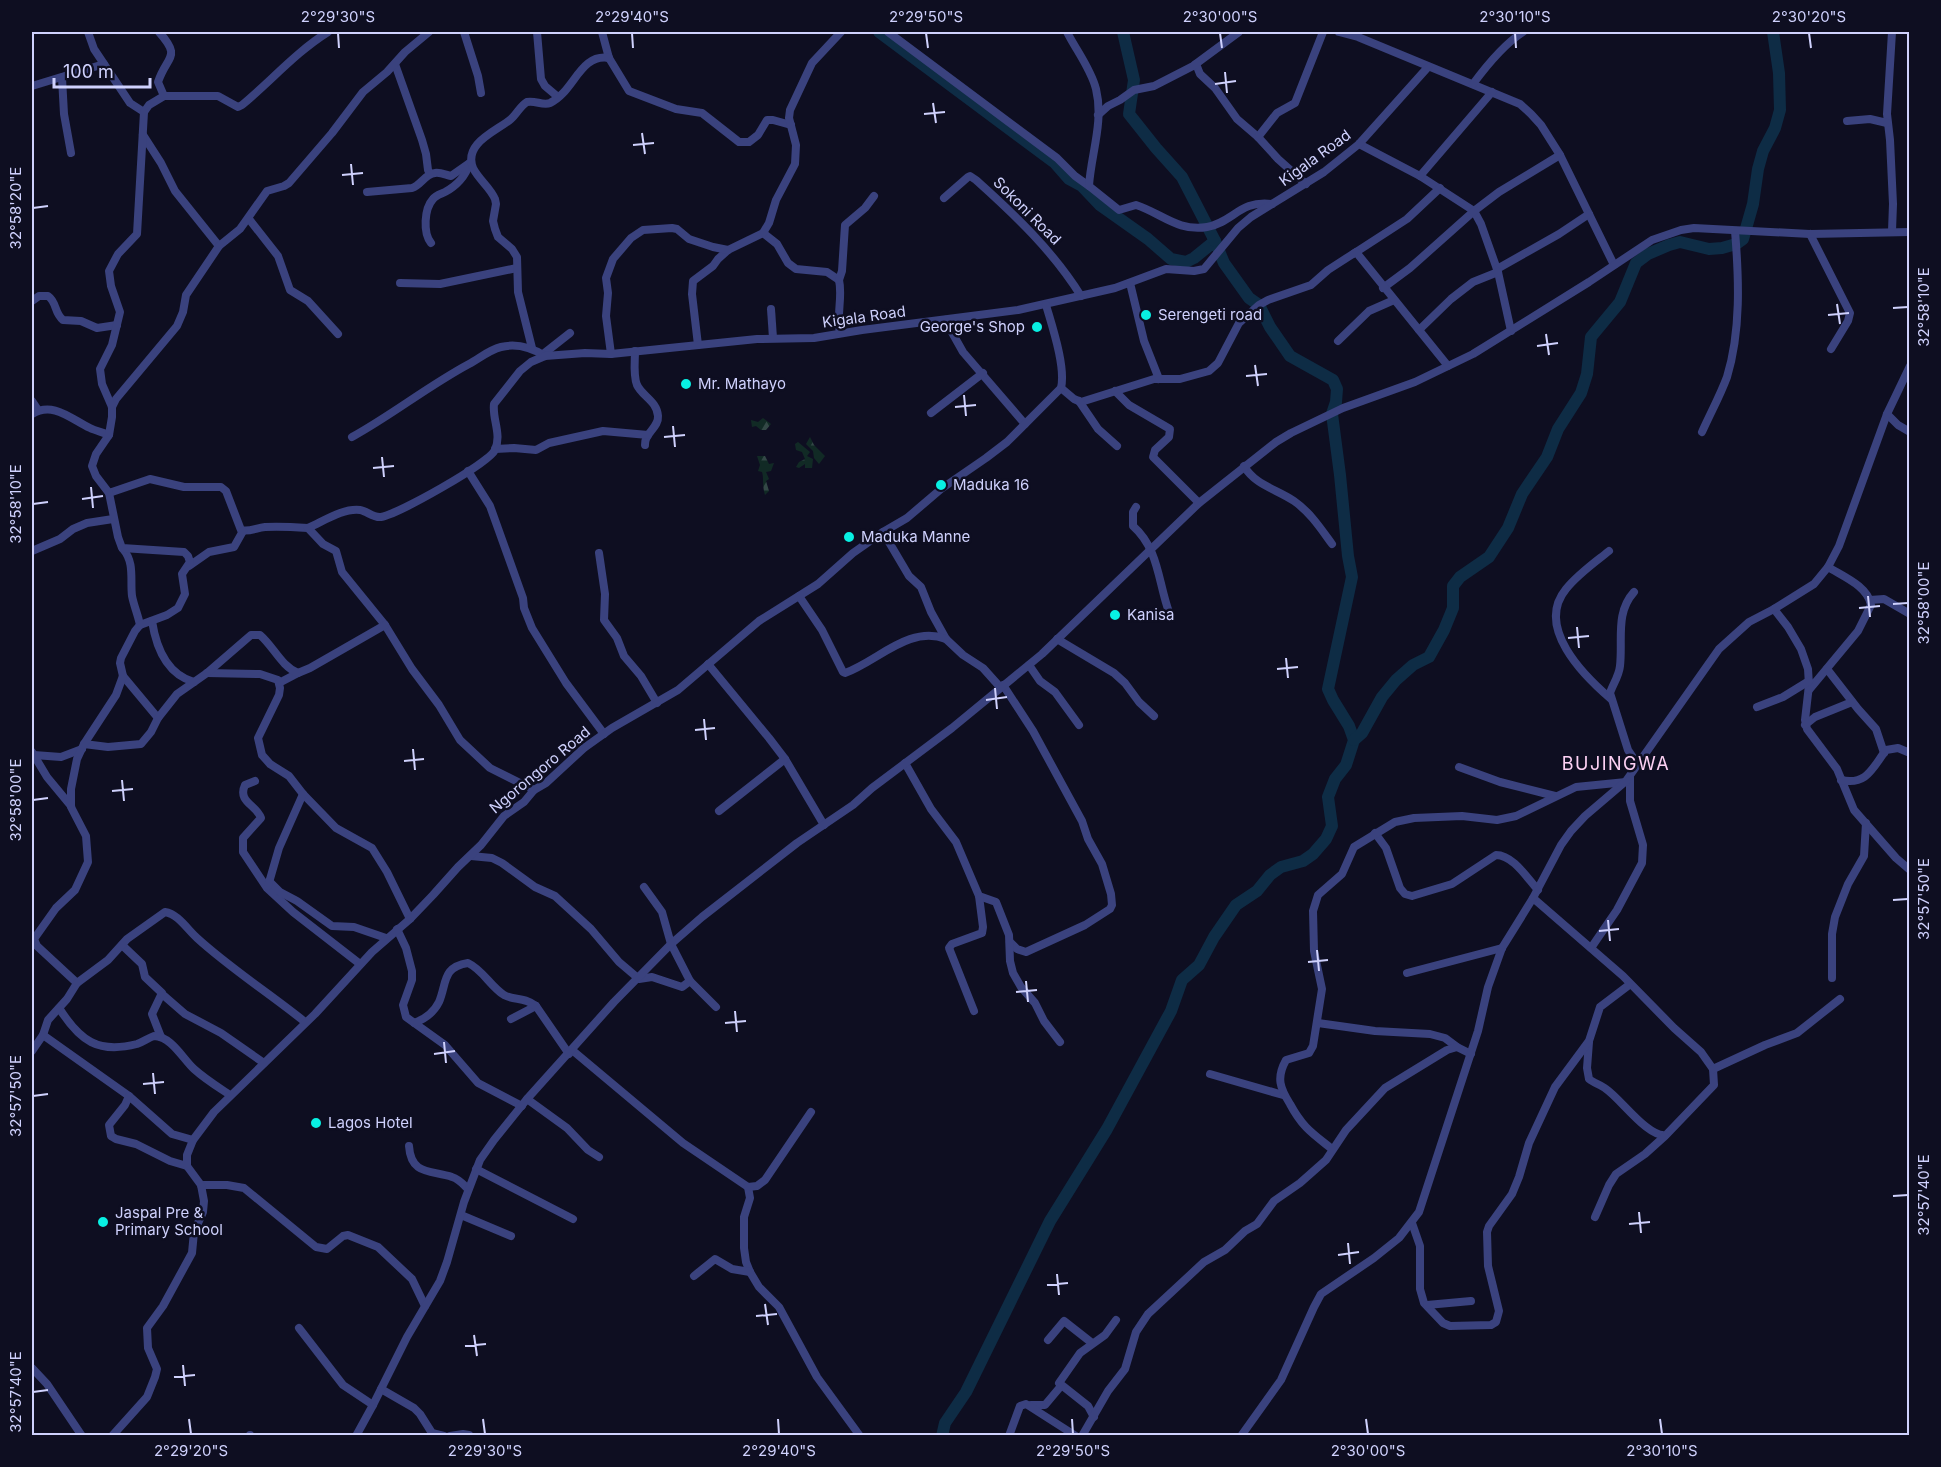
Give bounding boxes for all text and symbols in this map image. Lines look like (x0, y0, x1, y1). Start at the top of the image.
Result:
text: 2°29'30"S (301, 7, 375, 26)
text: 2°29'40"S (595, 7, 669, 26)
text: 2°29'50"S (889, 7, 963, 26)
text: 2°30'00"S (1183, 7, 1257, 26)
text: 2°30'10"S (1479, 7, 1551, 26)
text: 2°30'20"S (1772, 7, 1846, 26)
scale bar (54, 51, 150, 89)
text: 100 m (63, 61, 114, 82)
street label: Kigala Road (1275, 125, 1354, 190)
text: 32°58'20"E (6, 167, 25, 249)
street label: Sokoni Road (989, 173, 1065, 249)
text: 32°58'10"E (1914, 267, 1933, 347)
street label: Kigala Road (821, 301, 907, 332)
place label: Serengeti road (1158, 305, 1262, 324)
marker: Serengeti road (1139, 308, 1153, 322)
place label: George's Shop (920, 317, 1025, 336)
marker: George's Shop (1030, 320, 1044, 334)
place label: Mr. Mathayo (698, 374, 786, 393)
marker: Mr. Mathayo (679, 377, 693, 391)
text: 32°58'10"E (6, 464, 25, 544)
place label: Maduka 16 (953, 475, 1029, 494)
marker: Maduka 16 (934, 478, 948, 492)
place label: Maduka Manne (861, 527, 970, 546)
marker: Maduka Manne (842, 530, 856, 544)
text: 32°58'00"E (1914, 561, 1933, 645)
place label: Kanisa (1127, 605, 1174, 624)
marker: Kanisa (1108, 608, 1122, 622)
street label: Ngorongoro Road (485, 722, 594, 817)
district label: BUJINGWA (1562, 753, 1670, 774)
text: 32°58'00"E (6, 758, 25, 842)
text: 32°57'50"E (1914, 858, 1933, 940)
text: 32°57'50"E (6, 1055, 25, 1137)
place label: Lagos Hotel (328, 1113, 413, 1132)
marker: Lagos Hotel (309, 1116, 323, 1130)
text: 32°57'40"E (1914, 1154, 1933, 1236)
place label: Jaspal Pre & Primary School (115, 1203, 223, 1239)
marker: Jaspal Pre & Primary School (96, 1215, 110, 1229)
text: 32°57'40"E (6, 1351, 25, 1433)
text: 2°29'20"S (154, 1441, 228, 1460)
text: 2°29'30"S (448, 1441, 522, 1460)
text: 2°29'40"S (742, 1441, 816, 1460)
text: 2°29'50"S (1036, 1441, 1110, 1460)
text: 2°30'00"S (1331, 1441, 1405, 1460)
text: 2°30'10"S (1626, 1441, 1698, 1460)

